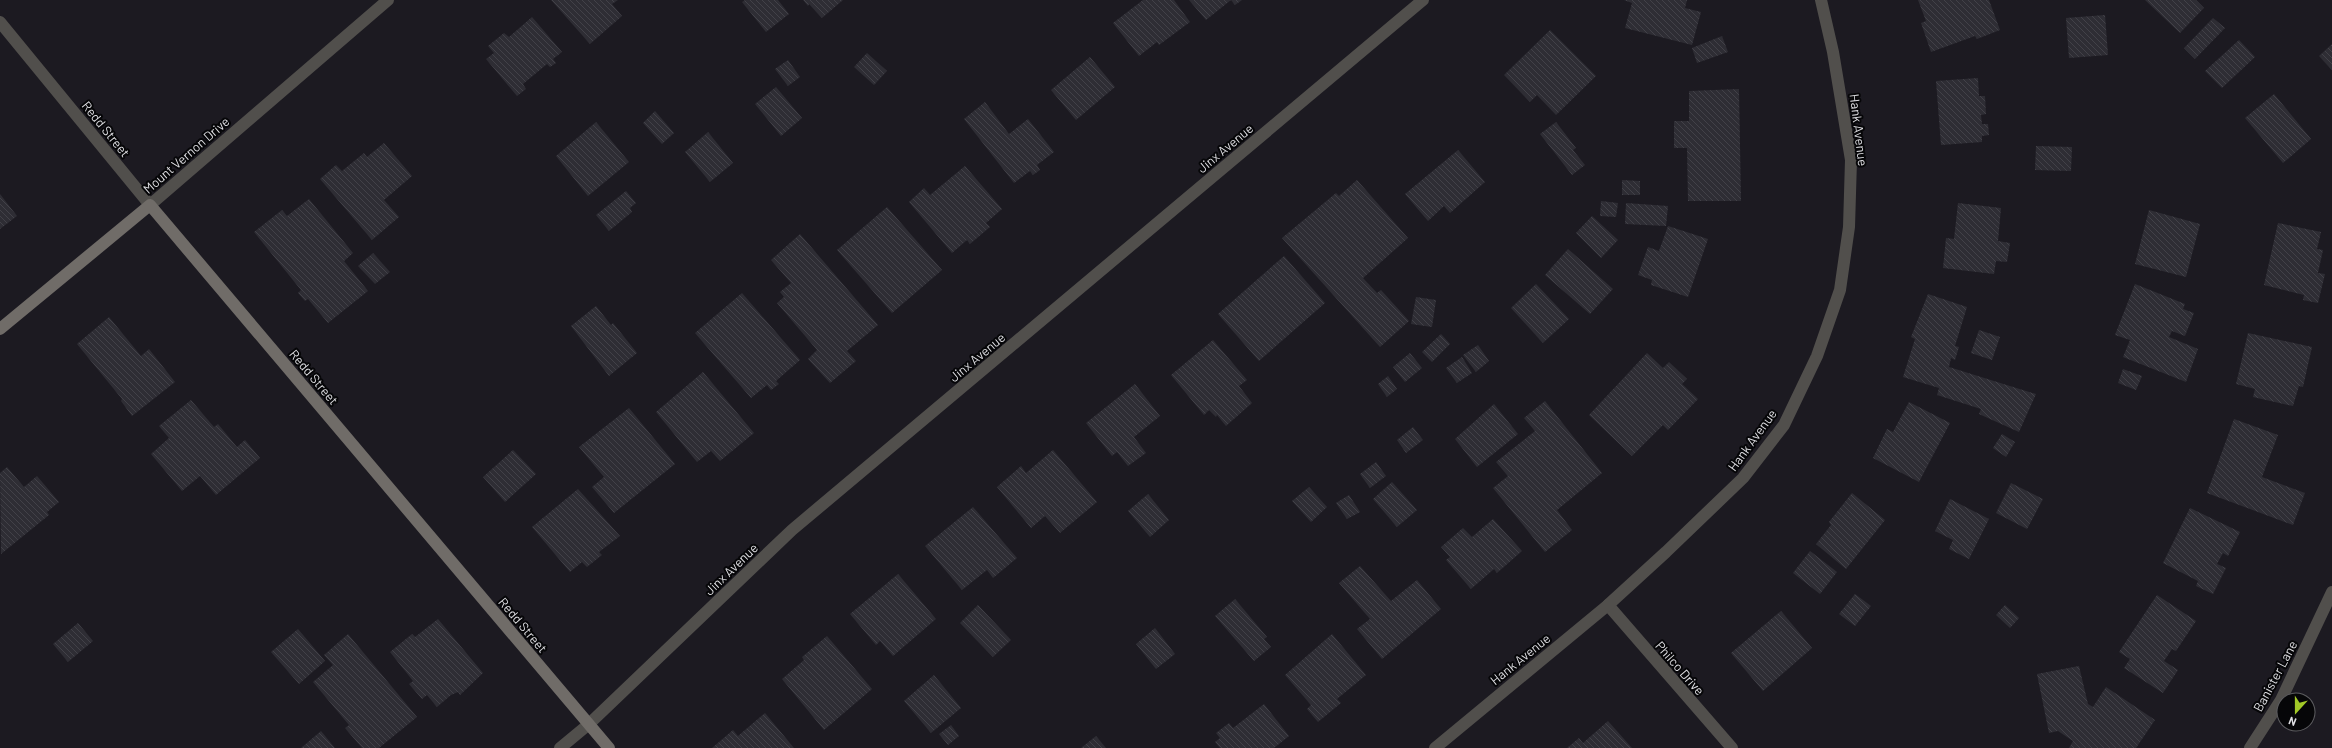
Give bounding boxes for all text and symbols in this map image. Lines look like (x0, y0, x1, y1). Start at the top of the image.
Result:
street label: Hank Avenue (1847, 93, 1871, 167)
street label: Redd Street (79, 98, 133, 160)
street label: Mount Vernon Drive (140, 113, 232, 197)
street label: Jinx Avenue (1194, 120, 1256, 176)
street label: Jinx Avenue (946, 329, 1008, 385)
street label: Redd Street (286, 346, 342, 408)
street label: Hank Avenue (1724, 406, 1780, 474)
street label: Jinx Avenue (701, 540, 761, 598)
street label: Redd Street (495, 594, 551, 656)
street label: Hank Avenue (1487, 630, 1553, 688)
street label: Philco Drive (1652, 638, 1708, 698)
street label: Banister Lane (2250, 638, 2300, 714)
north arrow (2276, 692, 2316, 732)
text: N (2286, 714, 2298, 729)

